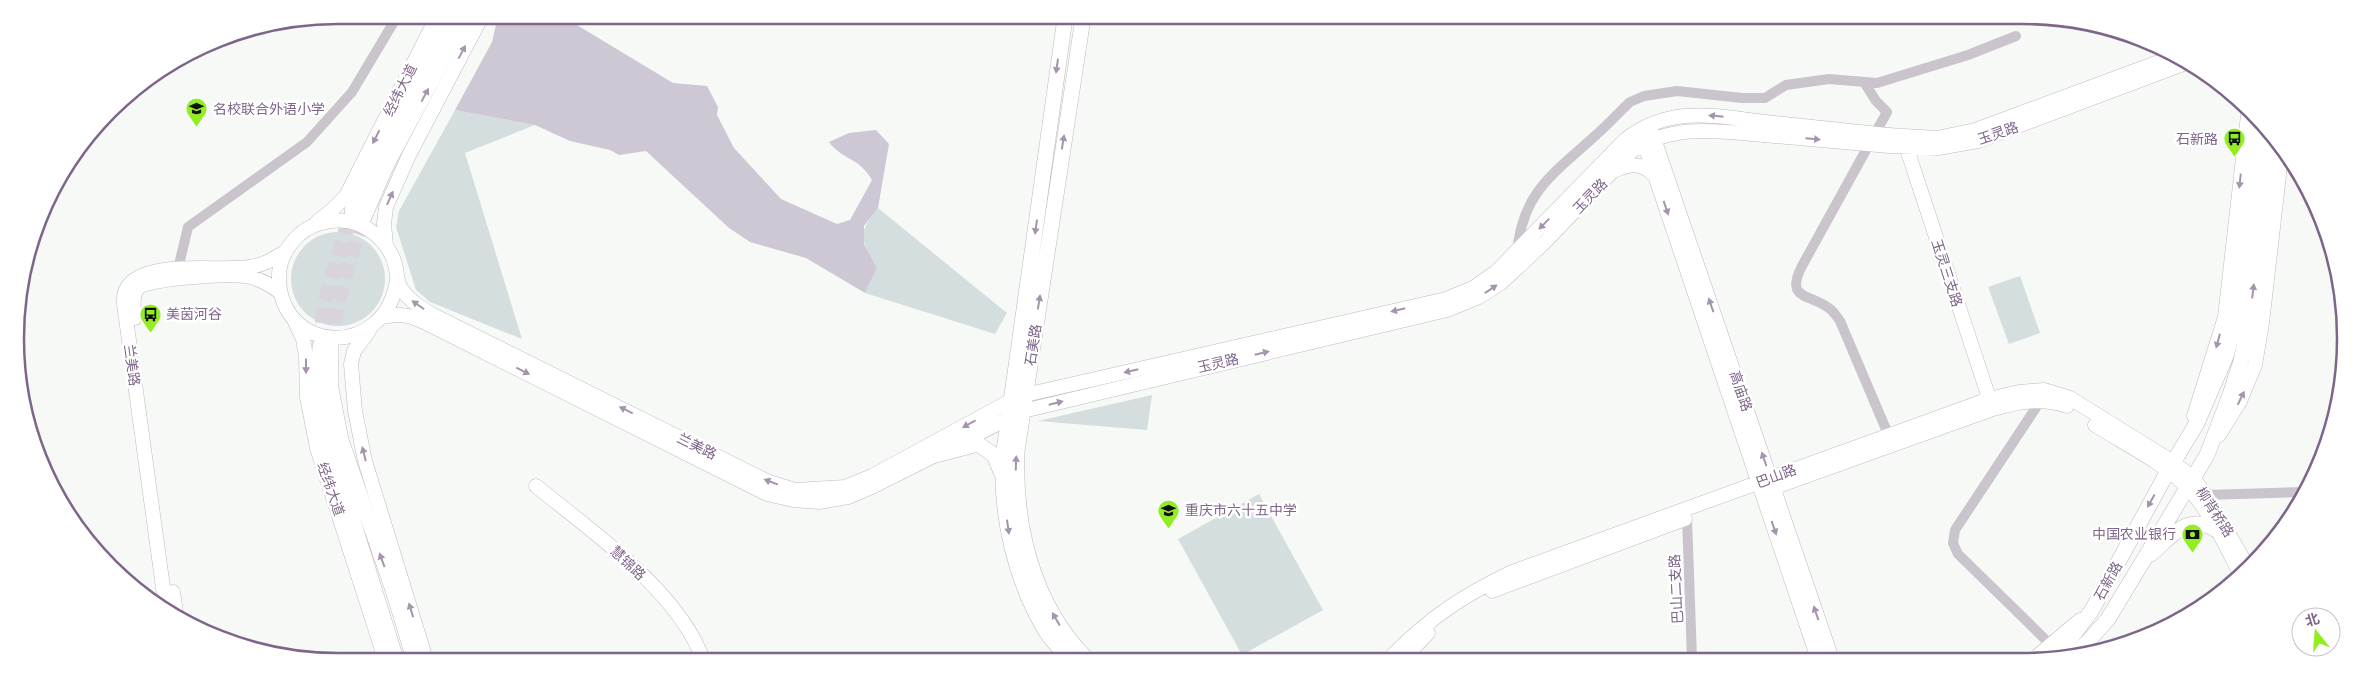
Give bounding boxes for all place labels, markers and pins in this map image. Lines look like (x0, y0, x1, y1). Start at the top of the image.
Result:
school or university icon: 名校联合外语小学 (185, 97, 209, 128)
place label: 名校联合外语小学 (213, 101, 325, 117)
bus stop icon: 石新路 (2222, 127, 2246, 158)
place label: 石新路 (2176, 131, 2218, 147)
bus stop icon: 美茵河谷 (138, 302, 162, 333)
place label: 美茵河谷 (166, 306, 222, 322)
school or university icon: 重庆市六十五中学 (1157, 498, 1181, 529)
place label: 重庆市六十五中学 (1185, 502, 1297, 518)
bank icon: 中国农业银行 (2180, 522, 2204, 553)
place label: 中国农业银行 (2092, 526, 2176, 542)

